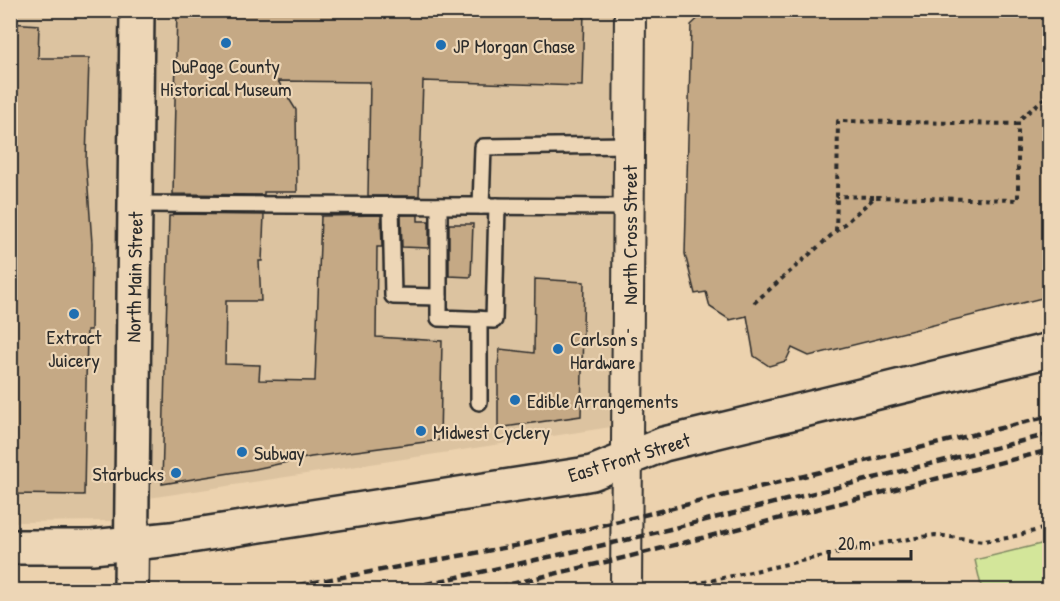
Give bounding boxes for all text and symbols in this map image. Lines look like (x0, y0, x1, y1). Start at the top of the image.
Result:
place label: JP Morgan Chase (453, 32, 576, 59)
marker: DuPage County Historical Museum (219, 36, 233, 50)
marker: JP Morgan Chase (434, 38, 448, 52)
place label: DuPage County Historical Museum (160, 52, 292, 102)
street label: North Cross Street (616, 164, 643, 305)
street label: North Main Street (119, 210, 149, 343)
marker: Extract Juicery (67, 307, 81, 321)
place label: Extract Juicery (47, 323, 103, 373)
place label: Carlson's Hardware (570, 325, 638, 375)
marker: Carlson's Hardware (551, 342, 565, 356)
place label: Edible Arrangements (527, 387, 679, 414)
marker: Edible Arrangements (508, 393, 522, 407)
place label: Midwest Cyclery (433, 418, 550, 445)
marker: Midwest Cyclery (414, 424, 428, 438)
street label: East Front Street (565, 425, 694, 488)
place label: Subway (254, 439, 305, 466)
marker: Subway (235, 445, 249, 459)
place label: Starbucks (92, 460, 164, 487)
marker: Starbucks (169, 466, 183, 480)
scale bar (829, 523, 912, 561)
text: 20 m (838, 531, 871, 556)

